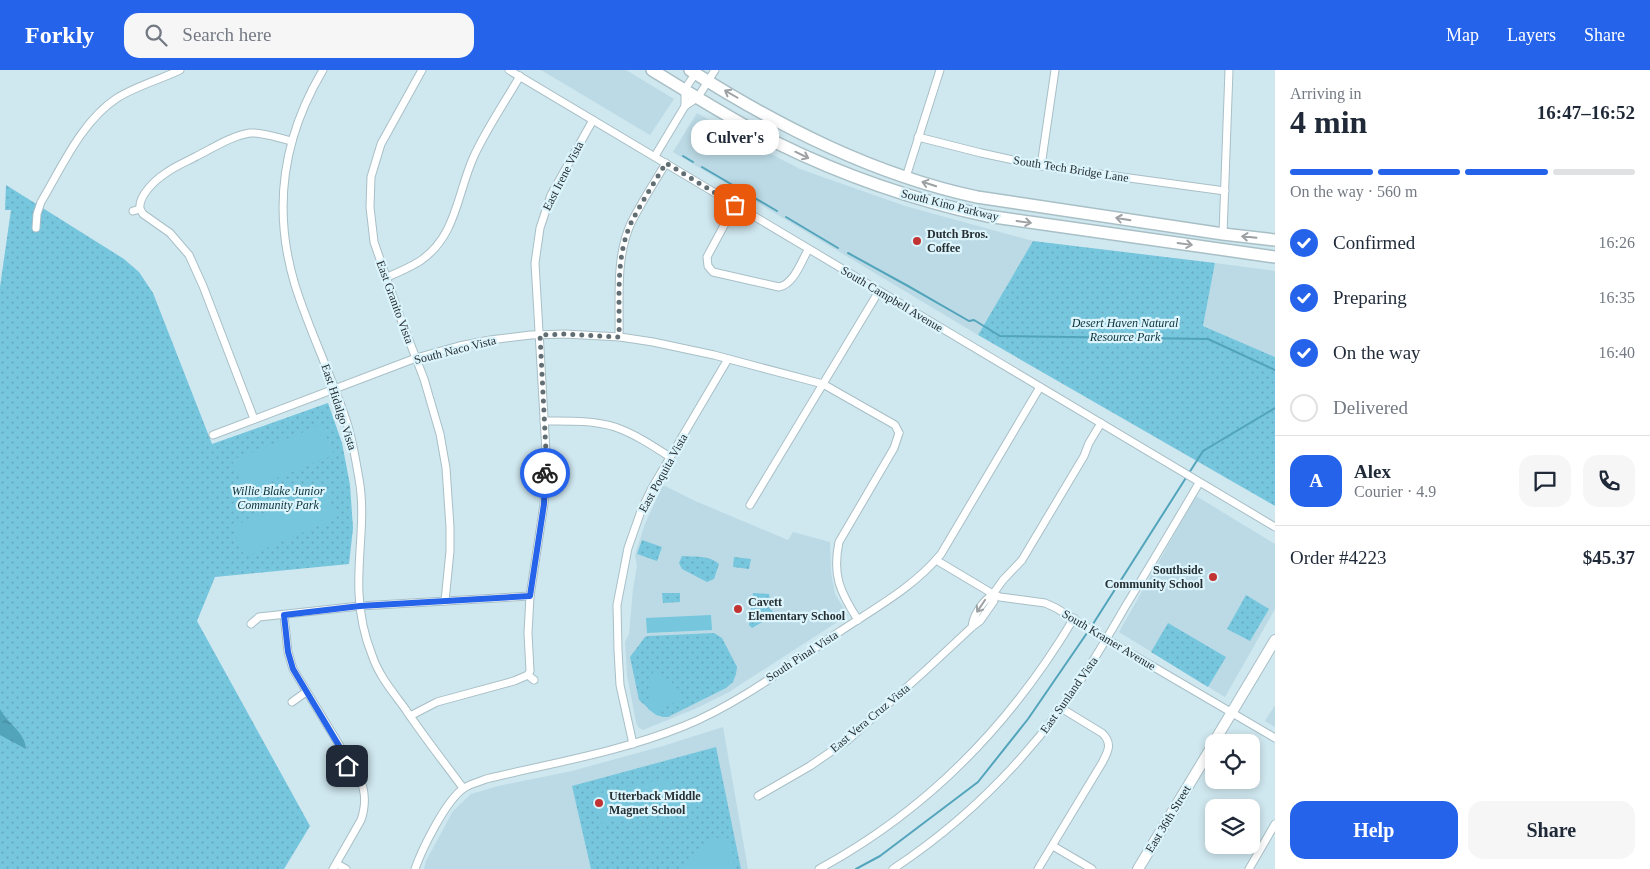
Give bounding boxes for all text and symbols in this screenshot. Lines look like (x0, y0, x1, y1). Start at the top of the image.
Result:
search box (124, 13, 474, 58)
icon: search (142, 21, 170, 49)
text: Forkly (25, 22, 94, 48)
text: Search here (182, 24, 271, 45)
text: Map (1446, 25, 1479, 45)
text: Layers (1507, 25, 1556, 45)
text: Share (1584, 25, 1625, 45)
text: Arriving in (1290, 85, 1362, 102)
one-way arrow (724, 89, 739, 99)
text: 16:47–16:52 (1537, 102, 1635, 123)
text: 4 min (1290, 104, 1367, 140)
callout: Culver's (691, 120, 779, 155)
text: Culver's (706, 129, 764, 146)
street label: East Irene Vista (540, 139, 587, 213)
one-way arrow (794, 151, 809, 160)
street label: South Tech Bridge Lane (1012, 153, 1130, 185)
one-way arrow (921, 179, 937, 189)
text: On the way · 560 m (1290, 183, 1418, 200)
pin (714, 184, 756, 226)
street label: South Kino Parkway (900, 186, 1000, 224)
icon: bag (721, 191, 749, 219)
one-way arrow (1115, 214, 1131, 224)
one-way arrow (1016, 217, 1032, 227)
place label: Dutch Bros. Coffee (927, 227, 988, 255)
icon: check (1290, 229, 1318, 257)
one-way arrow (1241, 232, 1257, 241)
text: Confirmed (1333, 232, 1415, 253)
text: 16:26 (1599, 234, 1635, 251)
marker: Dutch Bros. Coffee (911, 235, 923, 247)
one-way arrow (1177, 239, 1193, 249)
street label: East Granito Vista (373, 258, 417, 346)
street label: South Campbell Avenue (838, 263, 946, 335)
icon: check (1290, 284, 1318, 312)
text: Preparing (1333, 287, 1407, 308)
text: 16:35 (1599, 289, 1635, 306)
park label: Desert Haven Natural Resource Park (1071, 316, 1179, 344)
street label: South Naco Vista (413, 333, 498, 367)
icon: check (1290, 339, 1318, 367)
text: On the way (1333, 342, 1421, 363)
text: 16:40 (1599, 344, 1635, 361)
street label: East Hidalgo Vista (318, 362, 360, 452)
text: Delivered (1333, 397, 1408, 418)
street label: East Poquita Vista (636, 431, 691, 515)
courier (520, 448, 570, 498)
button: chat (1519, 455, 1571, 507)
button: phone (1583, 455, 1635, 507)
icon: bike (531, 459, 559, 487)
text: Alex (1354, 461, 1391, 482)
text: A (1309, 470, 1323, 491)
text: Courier · 4.9 (1354, 483, 1436, 500)
park label: Willie Blake Junior Community Park (232, 484, 325, 512)
text: Order #4223 (1290, 547, 1387, 568)
text: $45.37 (1583, 547, 1635, 568)
place label: Southside Community School (1105, 563, 1204, 591)
marker: Southside Community School (1207, 571, 1219, 583)
place label: Cavett Elementary School (748, 595, 846, 623)
one-way arrow (976, 599, 986, 613)
marker: Cavett Elementary School (732, 603, 744, 615)
street label: South Kramer Avenue (1060, 607, 1158, 673)
street label: South Pinal Vista (763, 627, 841, 684)
street label: East Sunland Vista (1037, 653, 1101, 736)
street label: East Vera Cruz Vista (828, 680, 913, 755)
map controls (1205, 734, 1260, 854)
button: locate (1205, 734, 1260, 789)
pin (326, 745, 368, 787)
icon: home (333, 752, 361, 780)
street label: East 36th Street (1142, 782, 1194, 855)
place label: Utterback Middle Magnet School (609, 789, 701, 817)
marker: Utterback Middle Magnet School (593, 797, 605, 809)
button: layers (1205, 799, 1260, 854)
button: Help (1290, 801, 1458, 859)
button: Share (1468, 801, 1635, 859)

